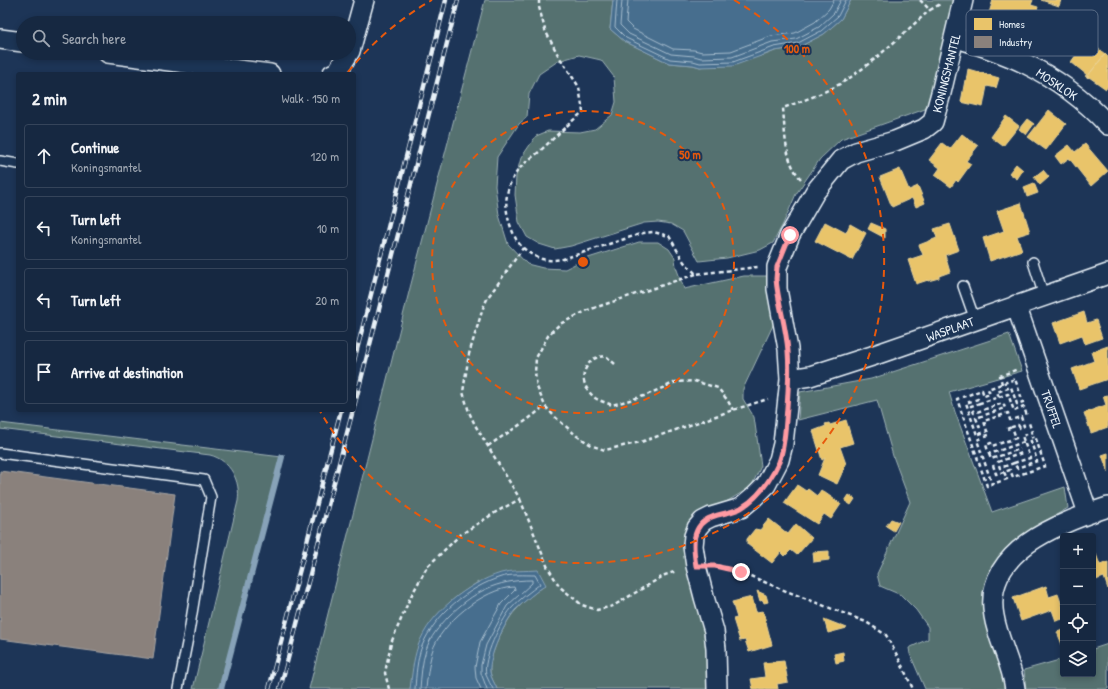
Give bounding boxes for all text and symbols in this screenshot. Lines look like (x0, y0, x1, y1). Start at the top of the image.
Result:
legend (966, 10, 1098, 56)
search box (16, 16, 356, 60)
text: Homes (999, 17, 1025, 31)
icon: search (30, 27, 52, 49)
text: Search here (62, 28, 126, 49)
street label: KONINGSMANTEL (927, 31, 965, 114)
text: Industry (999, 35, 1033, 49)
text: 100 m (784, 40, 810, 57)
street label: MOSKLOK (1033, 64, 1082, 105)
text: 2 min (32, 87, 67, 110)
text: Walk · 150 m (282, 89, 340, 107)
text: Continue (71, 137, 119, 158)
icon: ahead (33, 145, 55, 167)
text: 50 m (679, 146, 701, 163)
text: 120 m (311, 147, 339, 165)
text: Koningsmantel (71, 158, 141, 176)
text: Turn left (71, 209, 121, 230)
icon: left (33, 217, 55, 239)
text: 10 m (317, 219, 339, 237)
route start (781, 226, 799, 244)
text: Koningsmantel (71, 230, 141, 248)
centre of rings (576, 255, 590, 269)
icon: left (33, 289, 55, 311)
text: Turn left (71, 290, 121, 311)
text: 20 m (315, 291, 339, 309)
street label: WASPLAAT (923, 312, 978, 346)
icon: arrive (33, 361, 55, 383)
text: Arrive at destination (71, 362, 183, 383)
street label: TRUFFEL (1037, 387, 1067, 431)
map controls (1060, 533, 1096, 677)
button: + (1060, 533, 1096, 569)
route end (732, 563, 750, 581)
button: − (1060, 569, 1096, 605)
button: locate (1060, 605, 1096, 641)
button: layers (1060, 641, 1096, 677)

